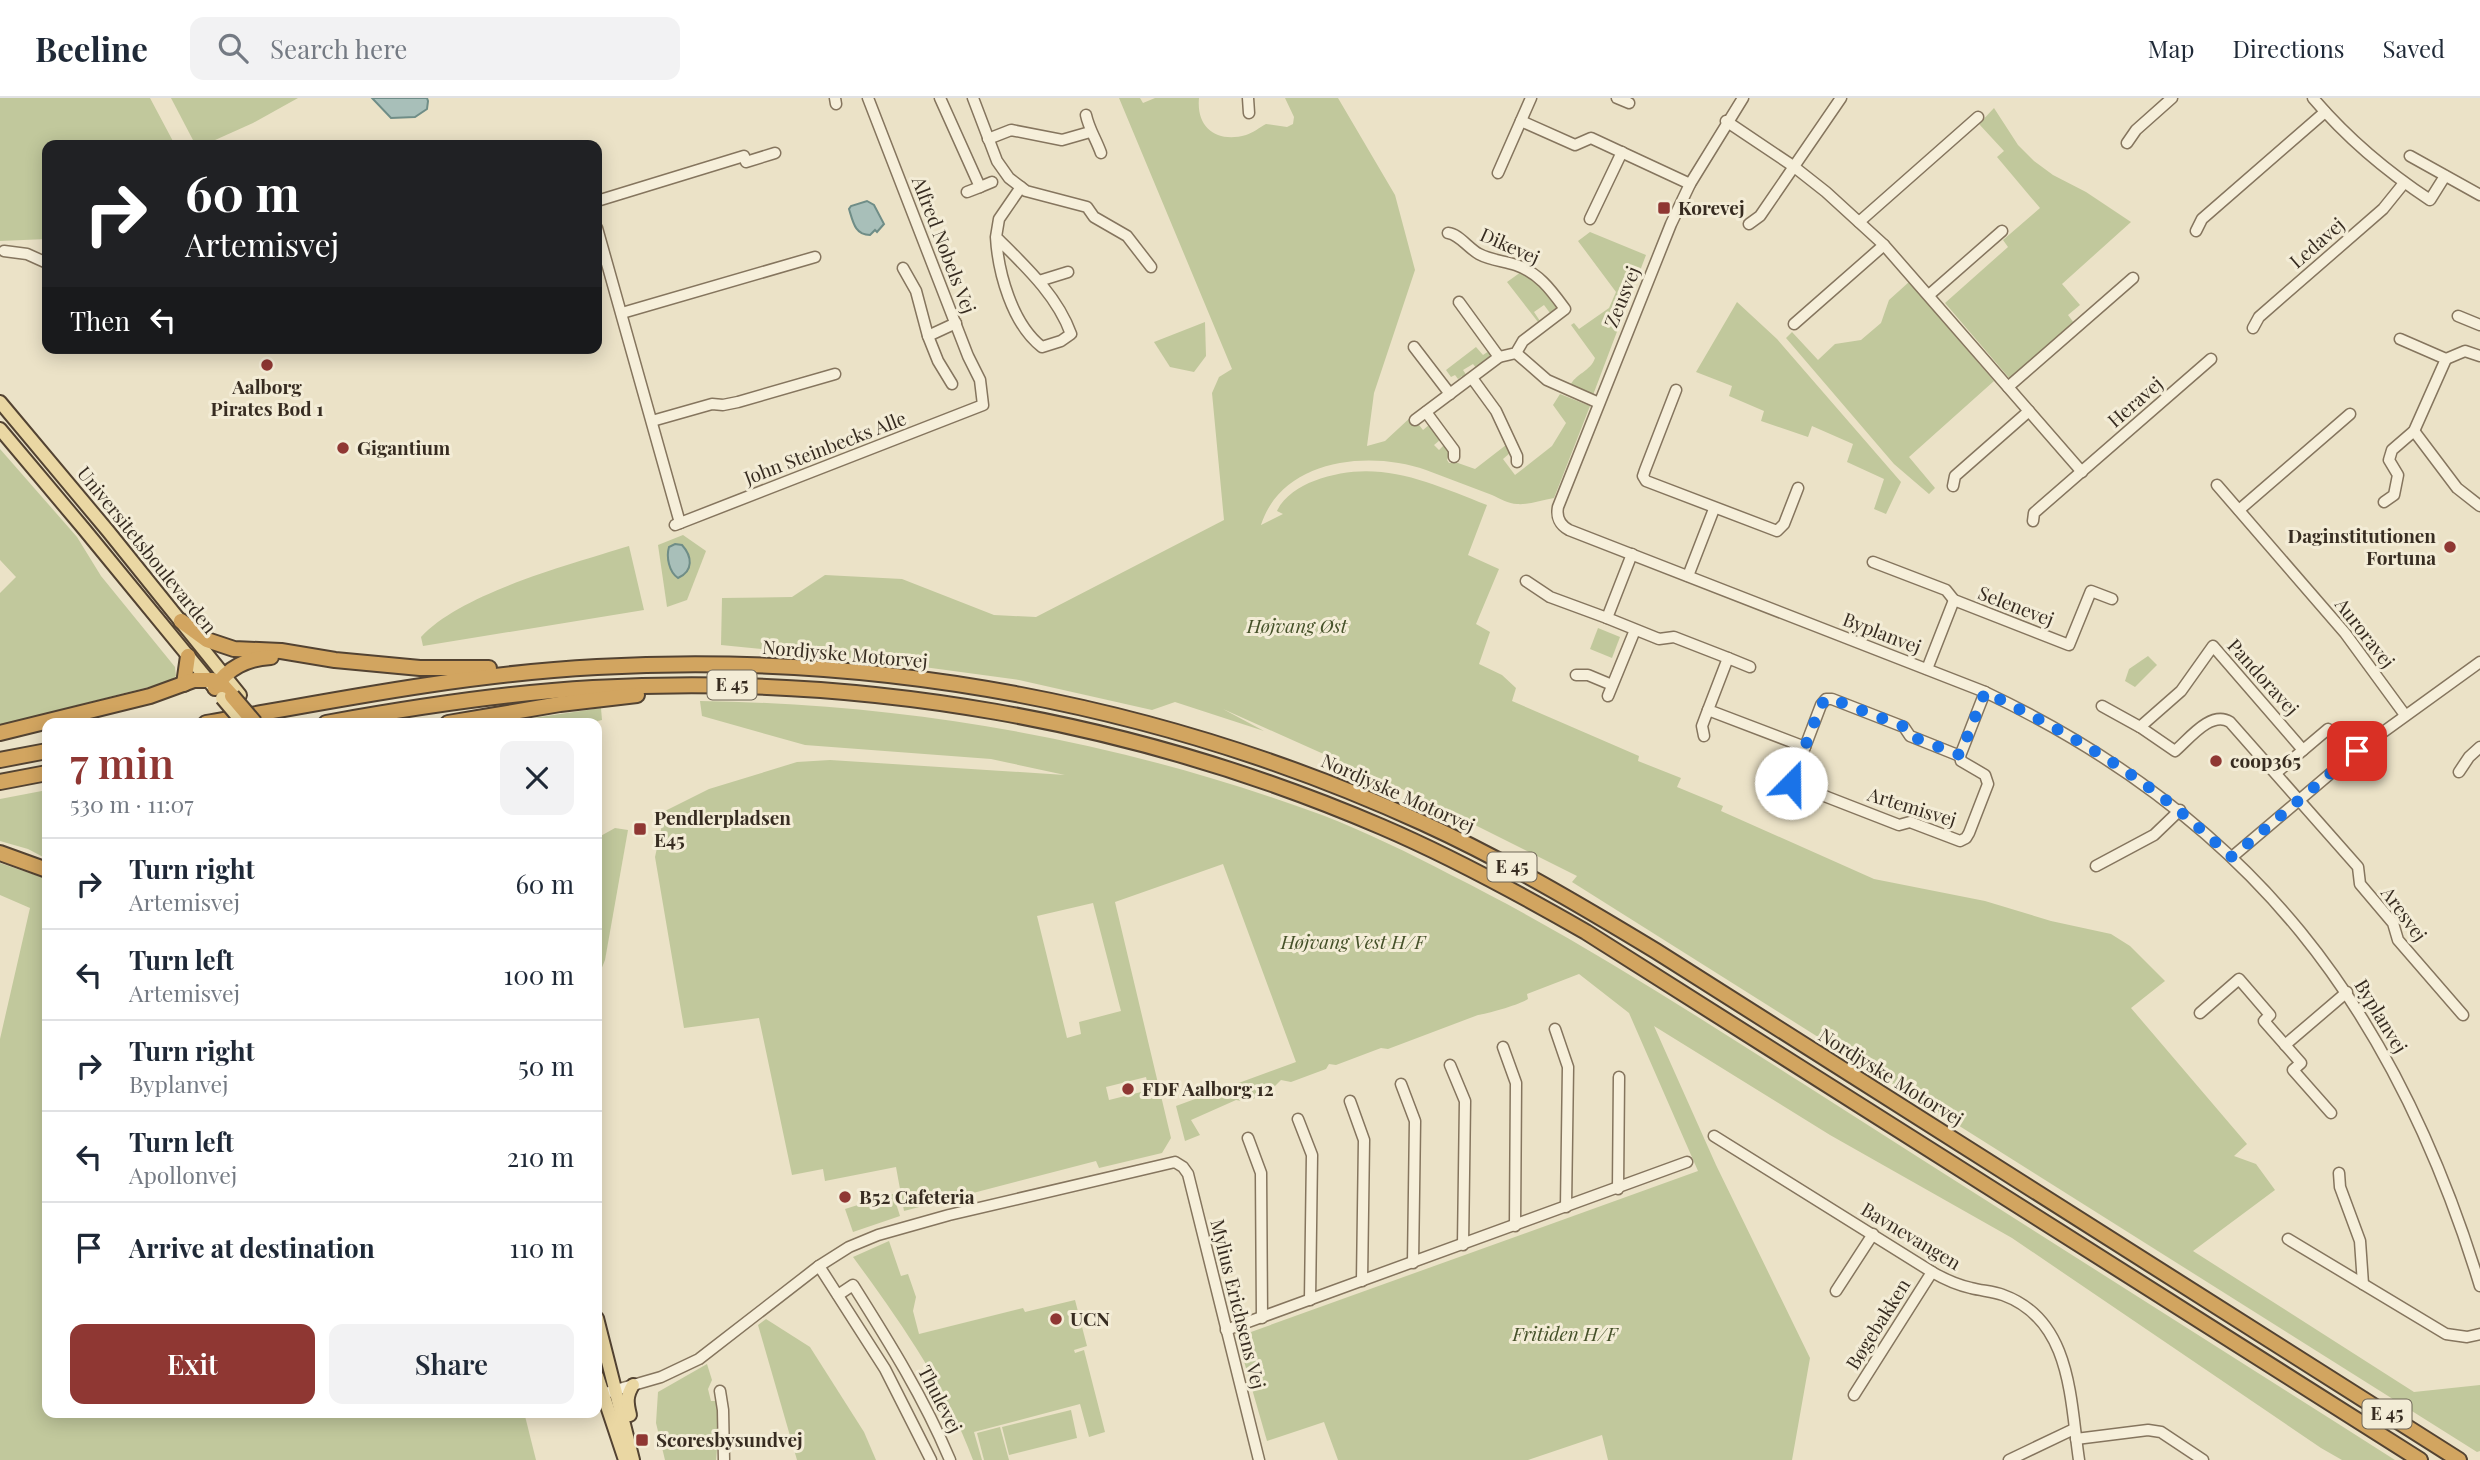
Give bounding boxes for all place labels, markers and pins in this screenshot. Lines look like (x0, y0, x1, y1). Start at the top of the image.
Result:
place label: Korevej (1678, 194, 1745, 220)
marker: Korevej (1656, 200, 1672, 216)
marker: Aalborg Pirates Bod 1 (259, 357, 275, 373)
place label: Aalborg Pirates Bod 1 (211, 373, 323, 421)
place label: Gigantium (357, 434, 450, 460)
marker: Gigantium (335, 440, 351, 456)
place label: Daginstitutionen Fortuna (2288, 522, 2436, 570)
marker: Daginstitutionen Fortuna (2442, 539, 2458, 555)
pin (2327, 721, 2387, 781)
place label: coop365 (2230, 747, 2301, 773)
marker: coop365 (2208, 753, 2224, 769)
place label: Pendlerpladsen E45 (654, 804, 791, 852)
marker: Pendlerpladsen E45 (632, 821, 648, 837)
place label: FDF Aalborg 12 (1142, 1075, 1274, 1101)
marker: FDF Aalborg 12 (1120, 1081, 1136, 1097)
place label: B52 Cafeteria (859, 1183, 975, 1209)
marker: B52 Cafeteria (837, 1189, 853, 1205)
place label: UCN (1070, 1305, 1110, 1331)
marker: UCN (1048, 1311, 1064, 1327)
place label: Scoresbysundvej (656, 1426, 803, 1452)
marker: Scoresbysundvej (634, 1432, 650, 1448)

